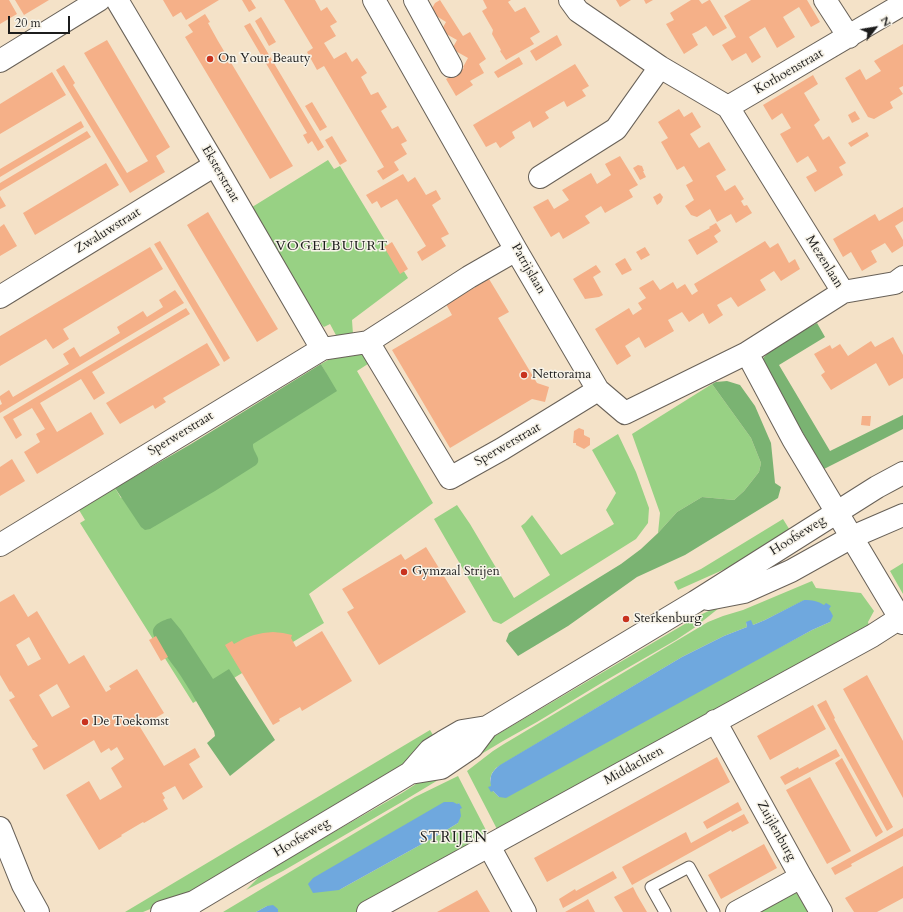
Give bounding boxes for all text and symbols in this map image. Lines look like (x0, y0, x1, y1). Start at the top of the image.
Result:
scale bar (10, 8, 72, 34)
north arrow (855, 8, 895, 48)
text: N (877, 14, 895, 30)
text: 20 m (15, 15, 41, 31)
street label: Korhoenstraat (752, 46, 826, 98)
place label: On Your Beauty (218, 51, 311, 67)
marker: On Your Beauty (205, 54, 215, 64)
street label: Eksterstraat (198, 143, 242, 205)
street label: Zwaluwstraat (72, 205, 144, 257)
street label: Mezenlaan (802, 233, 846, 291)
district label: VOGELBUURT (276, 239, 388, 255)
street label: Patrijslaan (507, 241, 549, 297)
place label: Nettorama (532, 367, 591, 383)
marker: Nettorama (519, 370, 529, 380)
street label: Sperwerstraat (145, 408, 217, 460)
street label: Sperwerstraat (472, 420, 544, 470)
street label: Hoofseweg (767, 513, 829, 559)
place label: Gymzaal Strijen (412, 564, 500, 580)
marker: Gymzaal Strijen (399, 567, 409, 577)
place label: Sterkenburg (634, 611, 702, 627)
marker: Sterkenburg (621, 614, 631, 624)
place label: De Toekomst (93, 714, 169, 730)
marker: De Toekomst (80, 717, 90, 727)
street label: Middachten (601, 743, 667, 789)
street label: Zuijlenburg (753, 798, 799, 864)
street label: Hoofseweg (271, 815, 333, 861)
district label: STRIJEN (420, 830, 488, 848)

